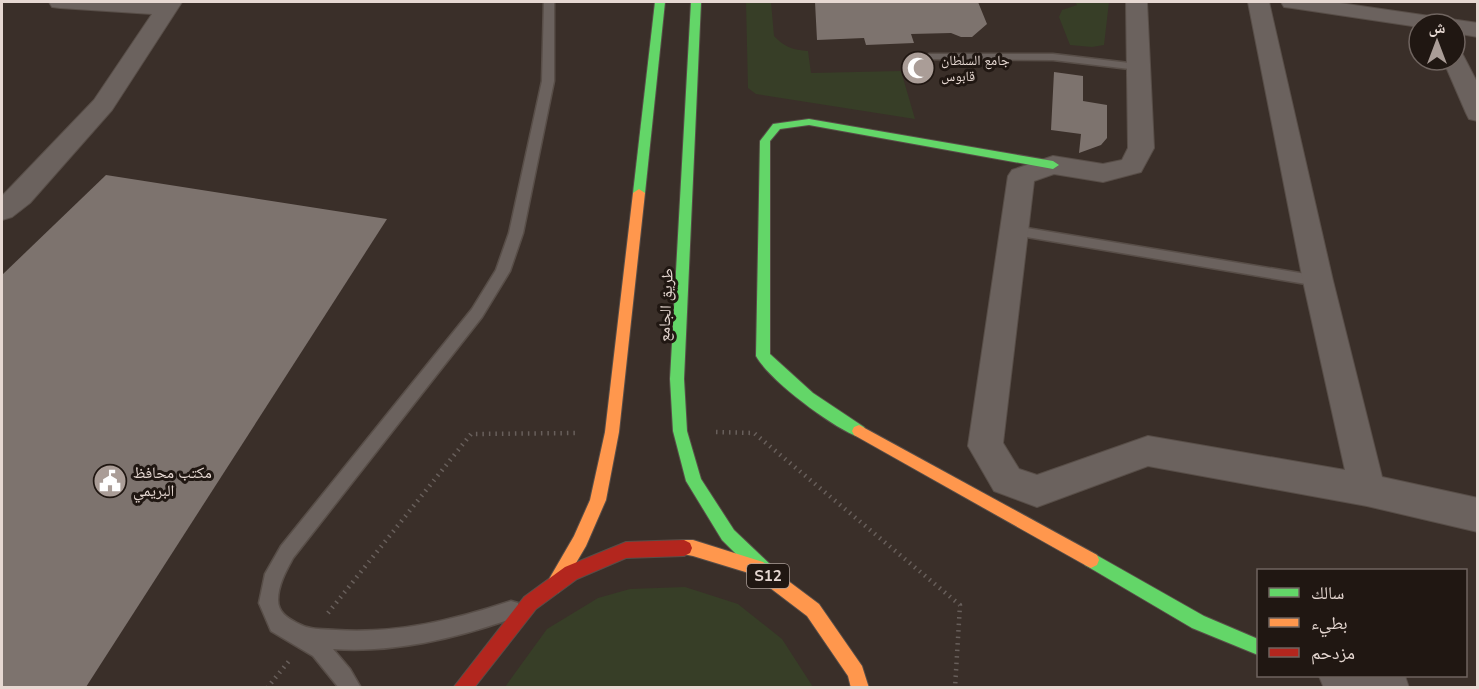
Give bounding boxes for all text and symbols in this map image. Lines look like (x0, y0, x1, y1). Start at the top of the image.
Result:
north arrow (1407, 12, 1467, 72)
text: ش (1429, 17, 1446, 39)
mosque icon: جامع السلطان قابوس (900, 50, 936, 86)
place label: جامع السلطان قابوس (941, 51, 1010, 86)
street label: طريق الجامع (653, 268, 679, 342)
place label: مكتب محافظ البريمي (133, 462, 212, 503)
public building icon: مكتب محافظ البريمي (92, 463, 128, 499)
road number: S12 (747, 564, 789, 588)
legend (1257, 569, 1467, 677)
text: سالك (1311, 581, 1344, 605)
text: بطيء (1311, 611, 1348, 638)
text: مزدحم (1311, 641, 1355, 665)

